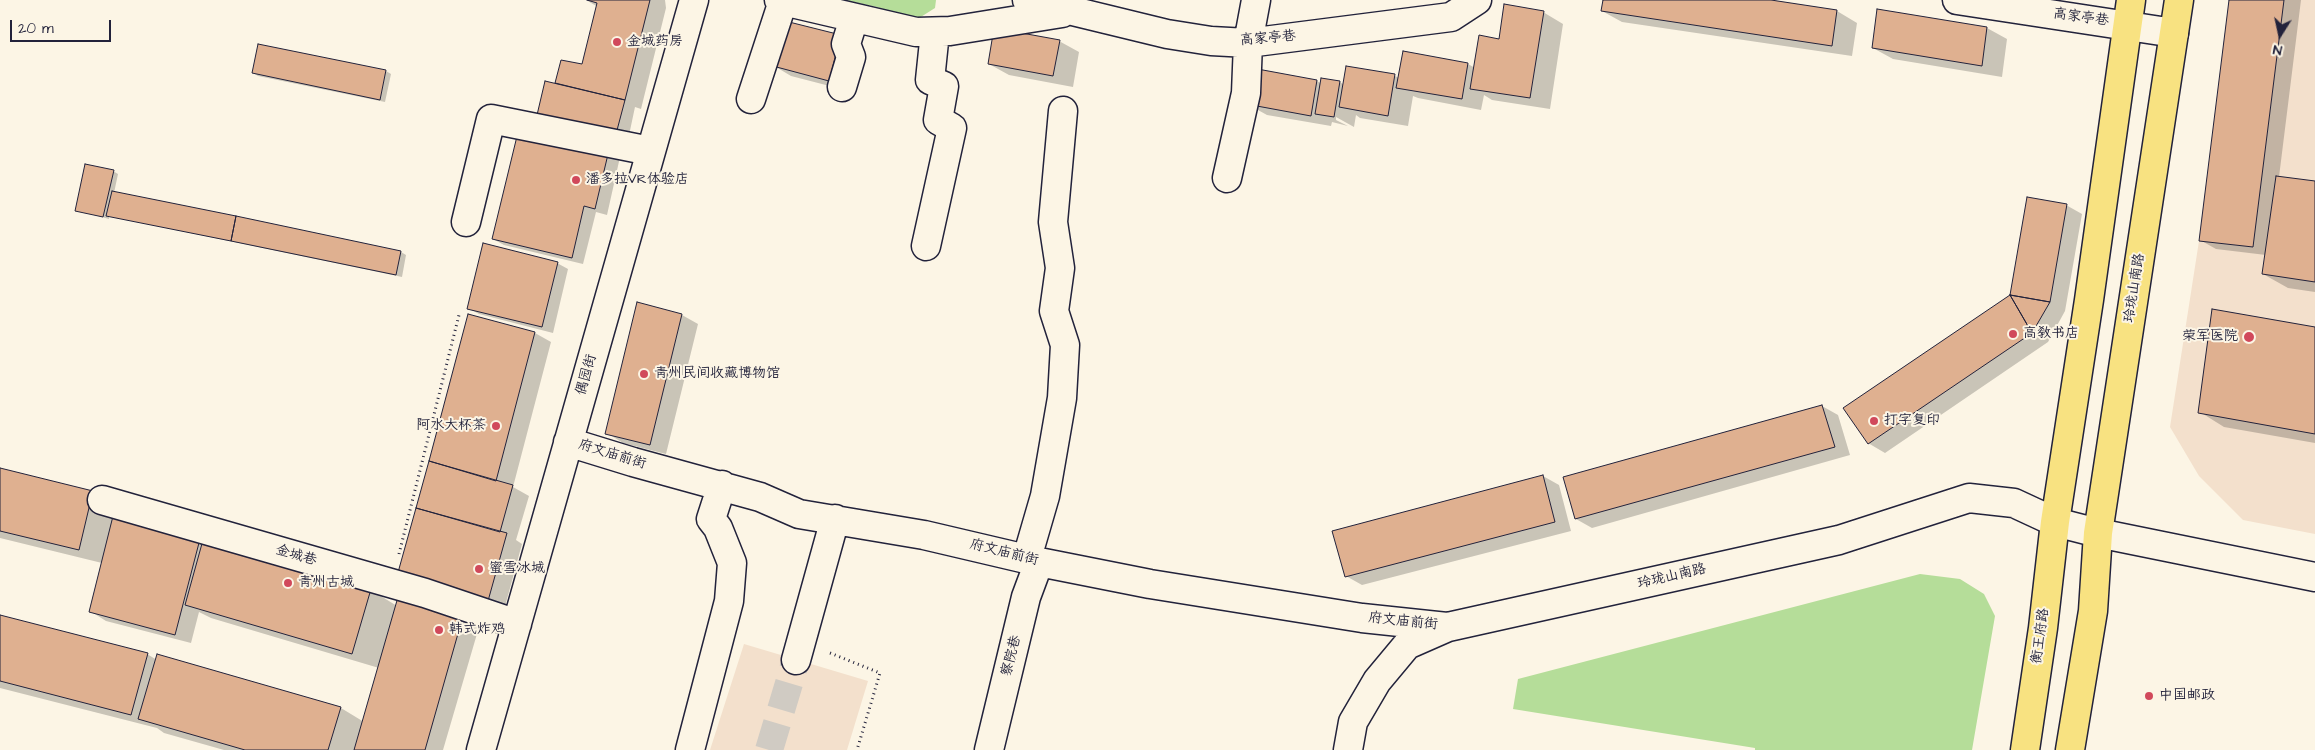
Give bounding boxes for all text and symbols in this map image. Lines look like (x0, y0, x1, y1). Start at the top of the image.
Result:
street label: 高家亭巷 (2052, 6, 2110, 30)
scale bar (12, 10, 114, 42)
north arrow (2255, 10, 2305, 60)
text: 20 m (18, 18, 54, 39)
street label: 高家亭巷 (1239, 28, 1297, 50)
place label: 金城药房 (627, 34, 683, 50)
marker: 金城药房 (611, 36, 623, 48)
text: N (2271, 39, 2283, 60)
place label: 潘多拉VR体验店 (586, 172, 689, 188)
marker: 潘多拉VR体验店 (570, 174, 582, 186)
street label: 玲珑山南路 (2121, 252, 2149, 324)
place label: 高教书店 (2023, 326, 2079, 342)
marker: 高教书店 (2007, 328, 2019, 340)
place label: 荣军医院 (2182, 329, 2238, 345)
marker: 荣军医院 (2242, 330, 2256, 344)
street label: 偶园街 (573, 352, 601, 398)
place label: 青州民间收藏博物馆 (654, 366, 780, 382)
marker: 青州民间收藏博物馆 (638, 368, 650, 380)
place label: 打字复印 (1884, 413, 1940, 429)
marker: 打字复印 (1868, 415, 1880, 427)
place label: 阿水大杯茶 (416, 418, 486, 434)
marker: 阿水大杯茶 (490, 420, 502, 432)
street label: 府文庙前街 (576, 437, 648, 473)
street label: 府文庙前街 (968, 536, 1040, 570)
street label: 金城巷 (273, 542, 319, 570)
place label: 蜜雪冰城 (489, 561, 545, 577)
street label: 玲珑山南路 (1636, 561, 1708, 593)
marker: 蜜雪冰城 (473, 563, 485, 575)
place label: 青州古城 (298, 575, 354, 591)
marker: 青州古城 (282, 577, 294, 589)
street label: 衡王府路 (2029, 607, 2053, 665)
street label: 府文庙前街 (1367, 610, 1439, 634)
place label: 韩式炸鸡 (449, 622, 505, 638)
marker: 韩式炸鸡 (433, 624, 445, 636)
street label: 察院巷 (999, 634, 1025, 678)
place label: 中国邮政 (2159, 688, 2215, 704)
marker: 中国邮政 (2143, 690, 2155, 702)

